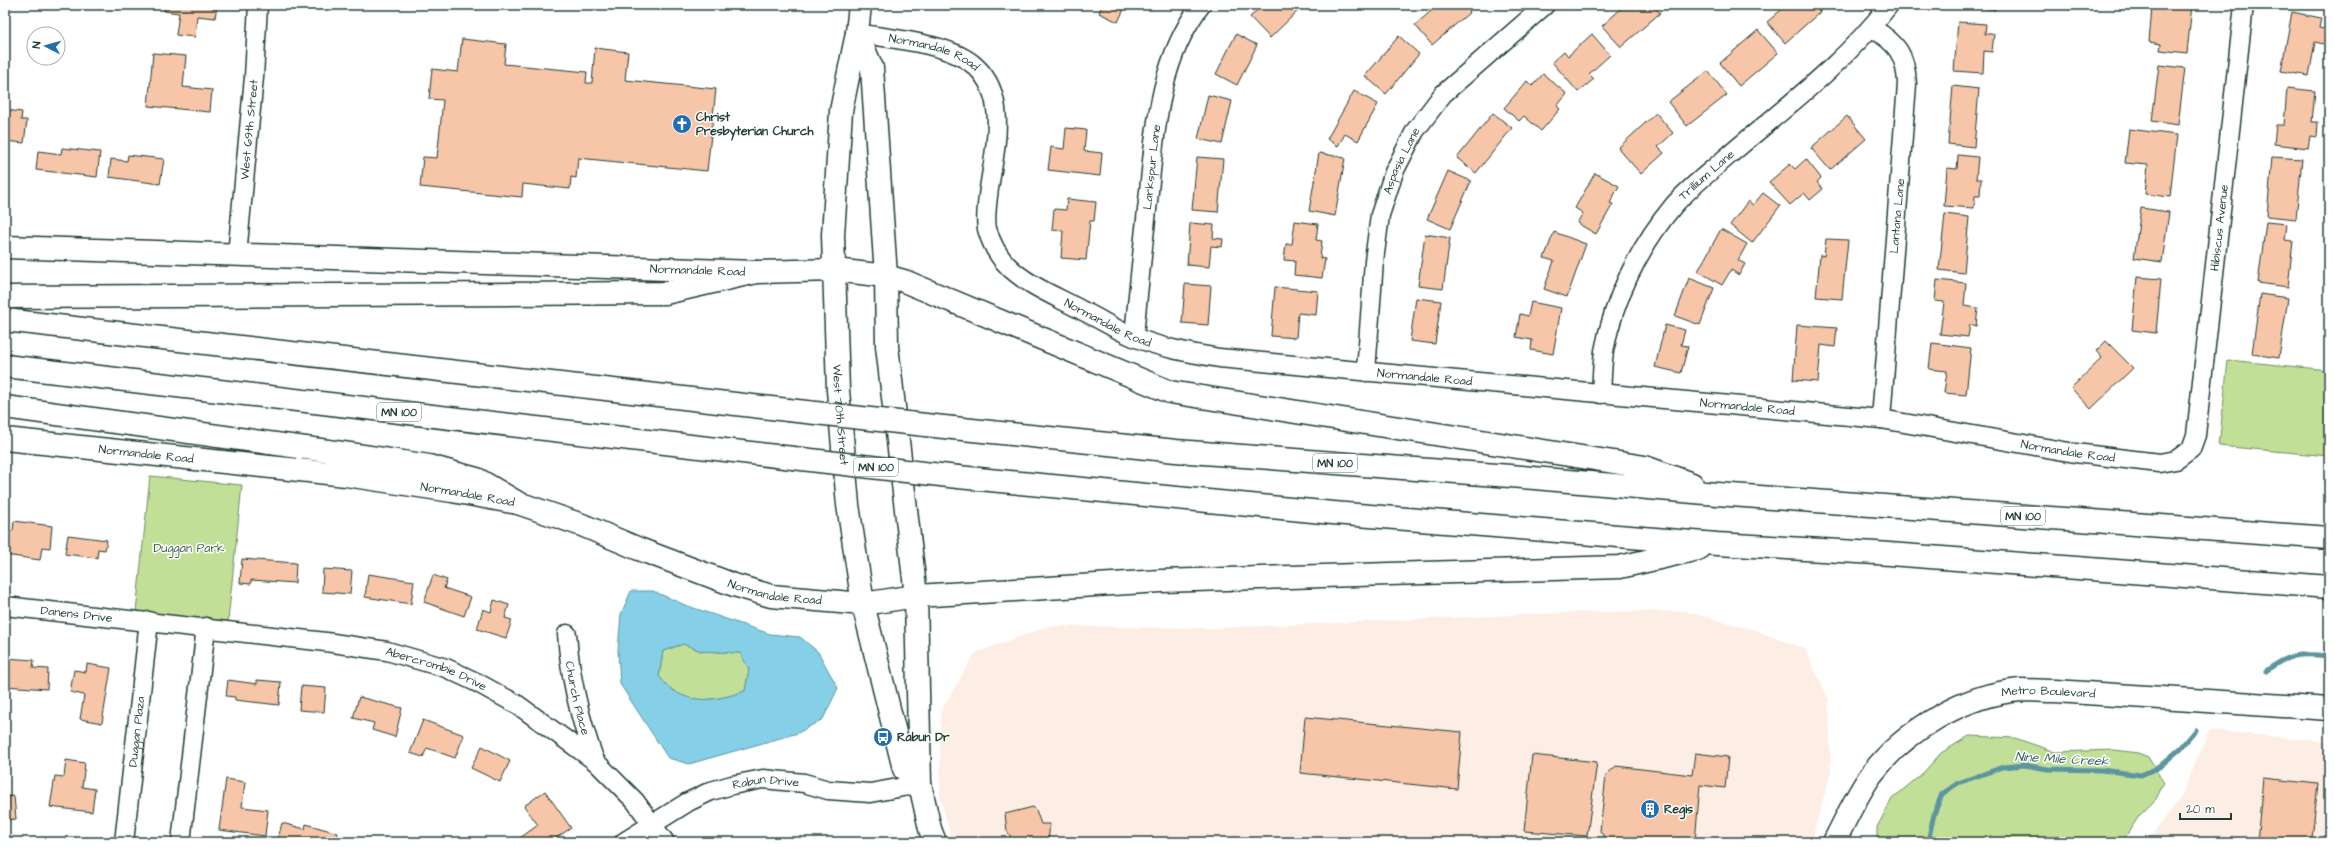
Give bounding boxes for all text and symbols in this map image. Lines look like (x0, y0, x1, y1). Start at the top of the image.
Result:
north arrow (26, 26, 66, 66)
street label: Normandale Road (887, 30, 983, 75)
text: N (29, 41, 44, 49)
street label: West 69th Street (236, 79, 263, 180)
place label: Christ Presbyterian Church (696, 109, 815, 141)
church icon: Christ Presbyterian Church (671, 113, 693, 135)
street label: Larkspur Lane (1139, 123, 1165, 210)
street label: Aspasia Lane (1379, 124, 1425, 197)
street label: Trillium Lane (1675, 146, 1739, 204)
street label: Lantana Lane (1886, 177, 1909, 254)
street label: Hibiscus Avenue (2206, 183, 2233, 272)
street label: Normandale Road (650, 260, 746, 281)
street label: Normandale Road (1061, 295, 1153, 352)
street label: West 70th Street (828, 364, 853, 466)
street label: Normandale Road (1376, 365, 1473, 390)
street label: Normandale Road (1699, 394, 1796, 420)
road number: MN 100 (377, 403, 421, 421)
street label: Normandale Road (2019, 436, 2116, 467)
street label: Normandale Road (98, 441, 194, 468)
road number: MN 100 (1313, 454, 1357, 472)
road number: MN 100 (854, 458, 898, 476)
street label: Normandale Road (419, 478, 516, 511)
road number: MN 100 (2001, 507, 2045, 525)
park label: Duggan Park (154, 540, 225, 558)
street label: Normandale Road (725, 575, 822, 609)
street label: Danens Drive (40, 602, 114, 627)
street label: Abercrombie Drive (384, 643, 490, 696)
street label: Church Place (561, 660, 594, 738)
street label: Metro Boulevard (2000, 682, 2096, 703)
street label: Duggan Plaza (125, 696, 149, 768)
bus stop icon: Rabun Dr (872, 726, 894, 748)
place label: Rabun Dr (897, 729, 950, 746)
water label: Nine Mile Creek (2014, 748, 2111, 771)
street label: Rabun Drive (731, 771, 800, 794)
scale bar (2180, 795, 2231, 821)
building icon: Regis (1639, 798, 1661, 820)
place label: Regis (1664, 801, 1693, 820)
text: 20 m (2186, 801, 2215, 818)

